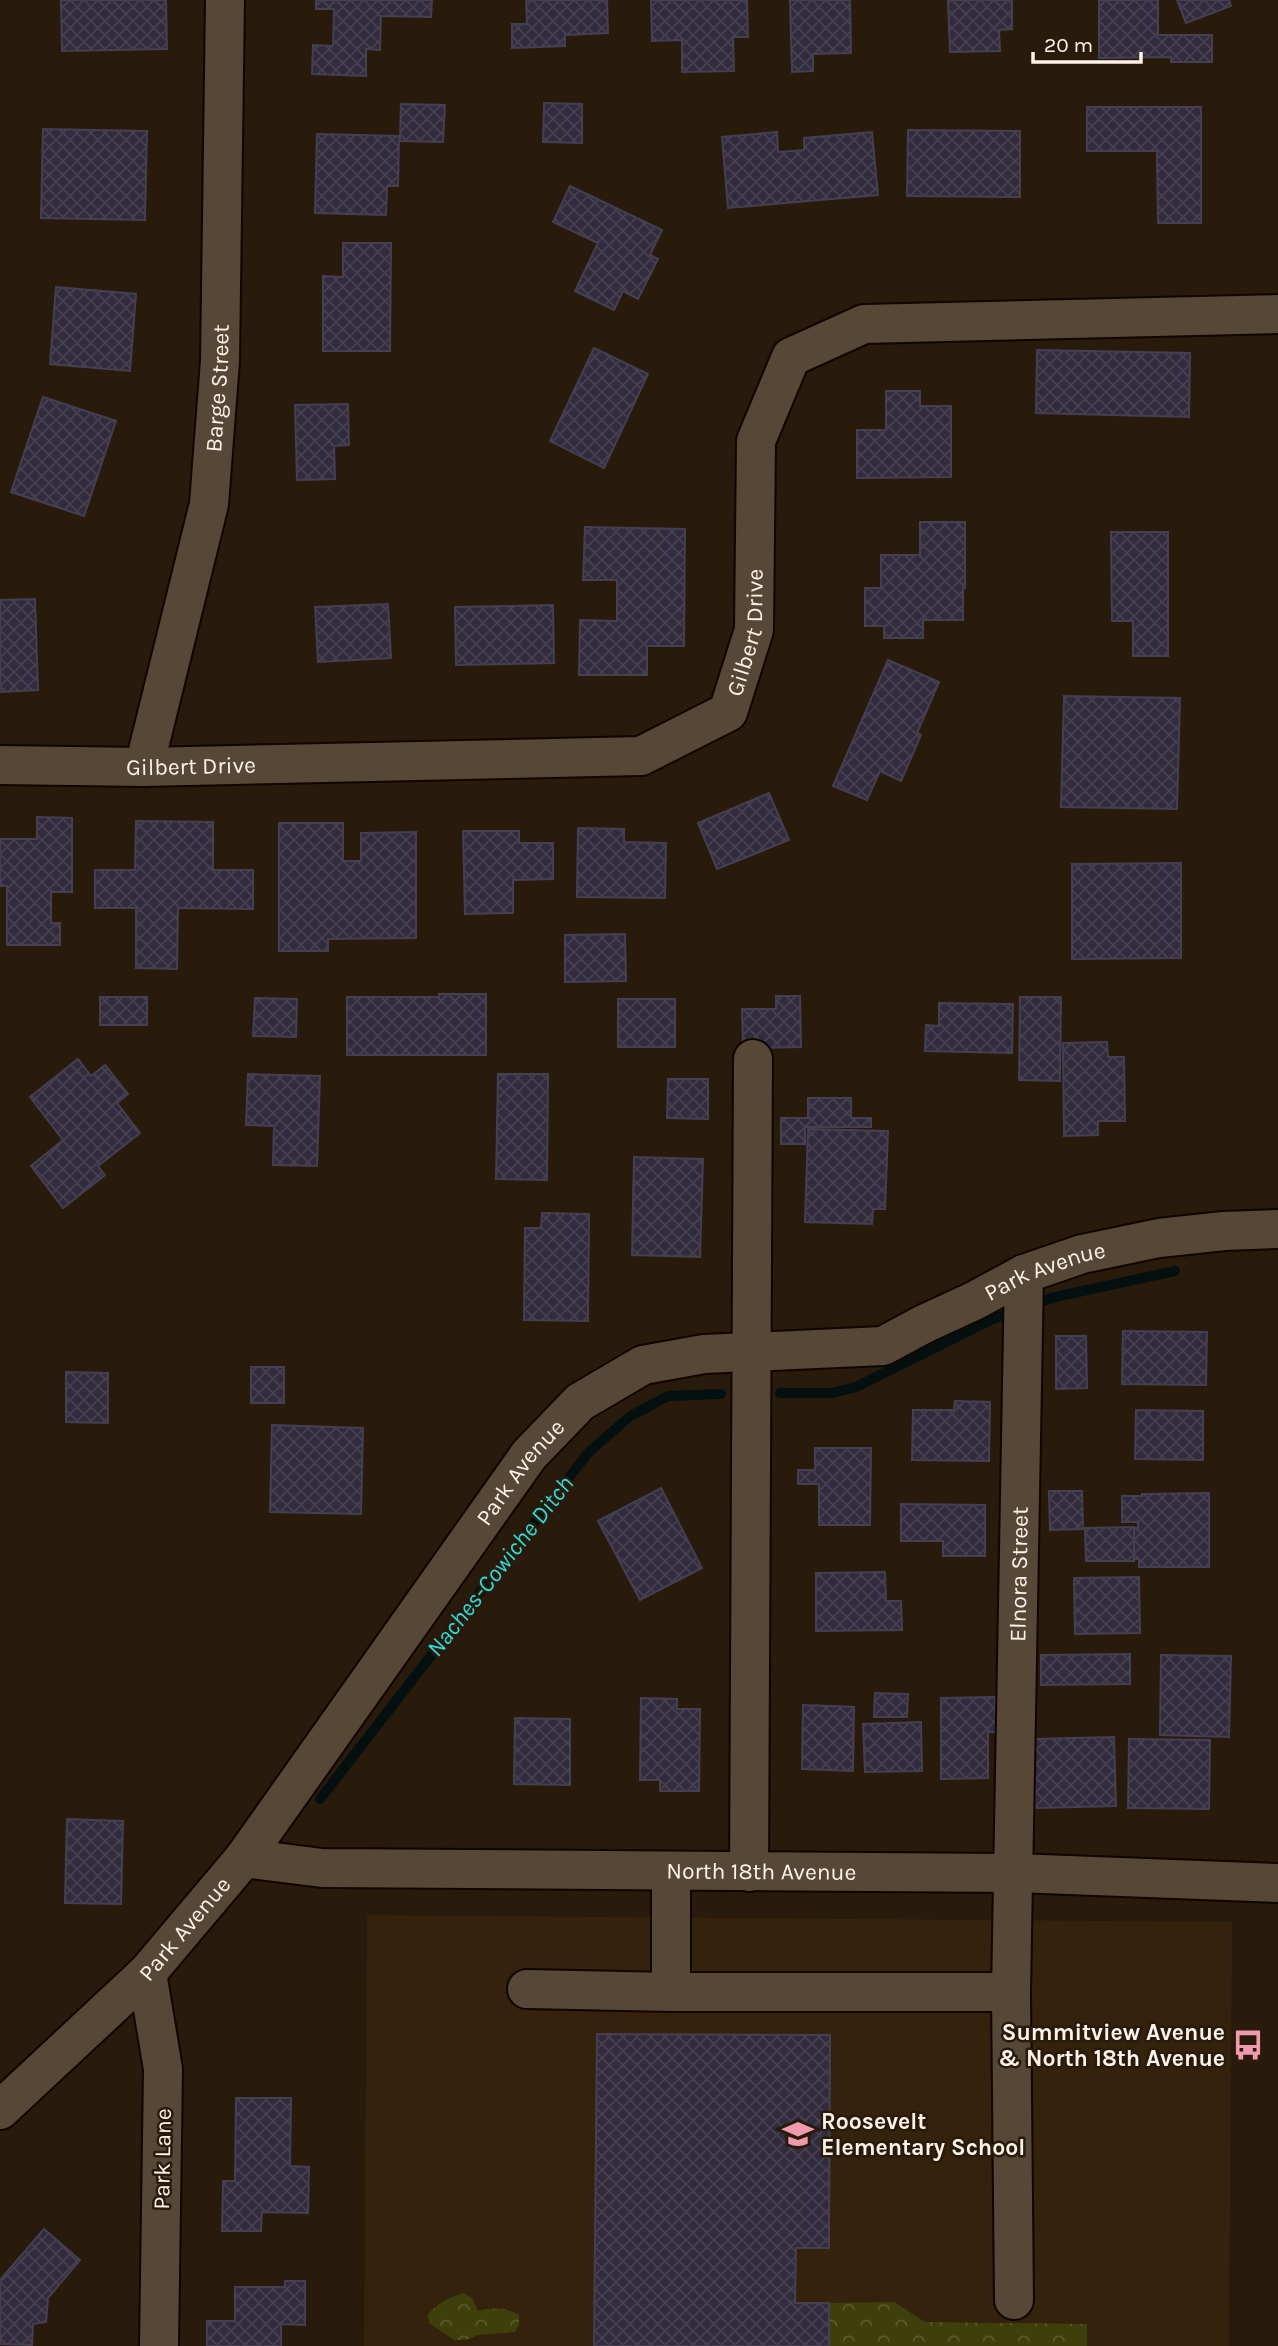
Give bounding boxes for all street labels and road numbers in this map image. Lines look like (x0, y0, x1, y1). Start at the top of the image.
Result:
street label: Barge Street (200, 324, 235, 453)
street label: Gilbert Drive (721, 569, 769, 700)
street label: Gilbert Drive (126, 752, 256, 781)
street label: Park Avenue (980, 1237, 1108, 1307)
street label: Park Avenue (470, 1414, 570, 1531)
street label: Elnora Street (1004, 1506, 1034, 1642)
street label: North 18th Avenue (666, 1857, 857, 1886)
street label: Park Avenue (133, 1871, 236, 1987)
street label: Park Lane (148, 2108, 177, 2210)

